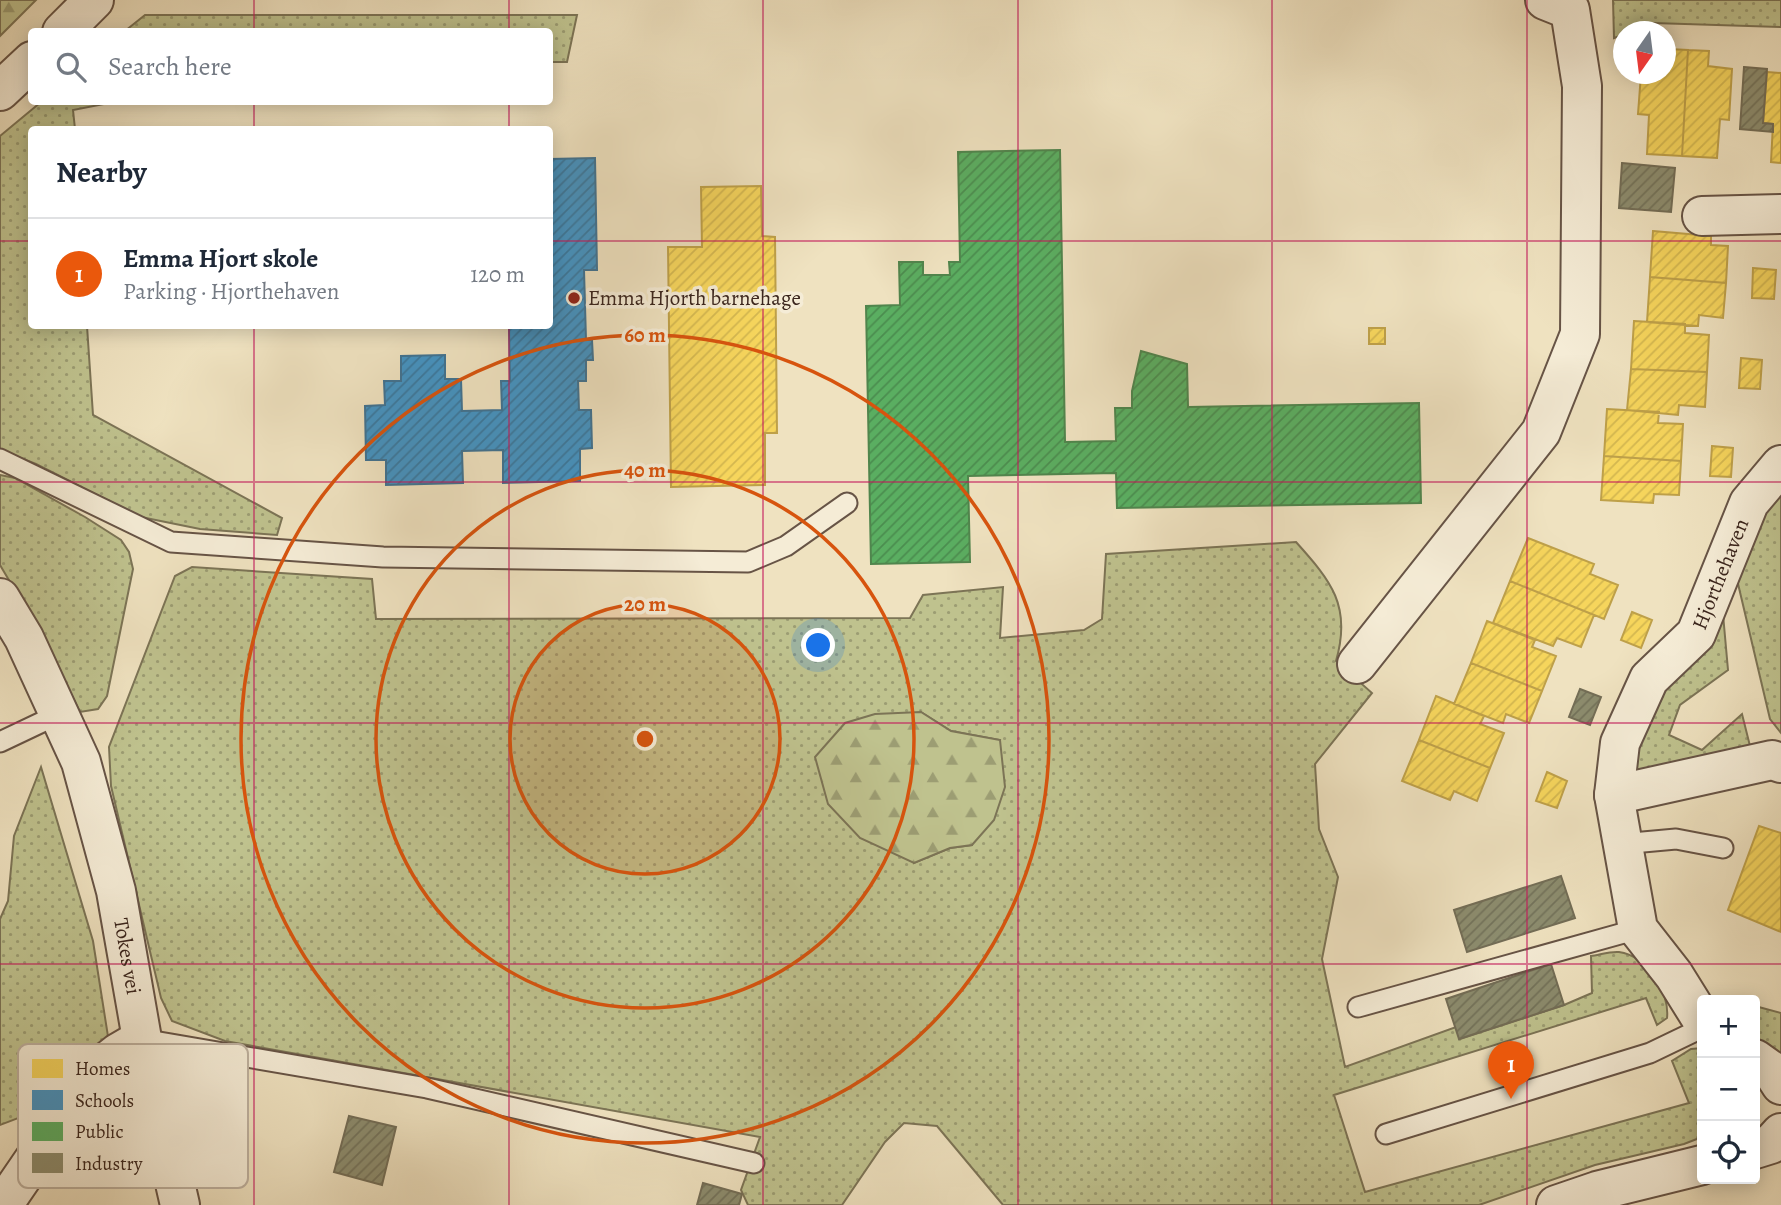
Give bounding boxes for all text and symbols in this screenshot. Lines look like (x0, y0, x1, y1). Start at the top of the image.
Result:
north arrow (1613, 21, 1676, 84)
search box (28, 28, 553, 105)
icon: search (52, 48, 90, 86)
text: Search here (108, 49, 232, 84)
text: Nearby (56, 152, 147, 192)
text: Emma Hjort skole (123, 241, 318, 276)
text: 1 (75, 259, 83, 290)
text: 120 m (470, 259, 525, 290)
text: Parking · Hjorthehaven (123, 276, 339, 307)
place label: Emma Hjorth barnehage (588, 284, 801, 312)
marker: Emma Hjorth barnehage (566, 290, 582, 306)
text: 60 m (624, 321, 666, 349)
text: 40 m (624, 456, 666, 484)
street label: Hjorthehaven (1685, 514, 1755, 634)
text: 20 m (624, 590, 666, 618)
your location (801, 628, 835, 662)
centre of rings (633, 727, 657, 751)
street label: Tokes vei (107, 916, 148, 997)
map controls (1697, 995, 1760, 1184)
button: + (1697, 995, 1760, 1058)
pin: 1 (1488, 1041, 1534, 1099)
legend (18, 1044, 248, 1188)
text: Homes (75, 1056, 130, 1082)
button: − (1697, 1058, 1760, 1121)
text: Schools (75, 1088, 134, 1114)
text: Public (75, 1119, 123, 1145)
button: locate (1697, 1121, 1760, 1184)
text: Industry (75, 1151, 143, 1177)

